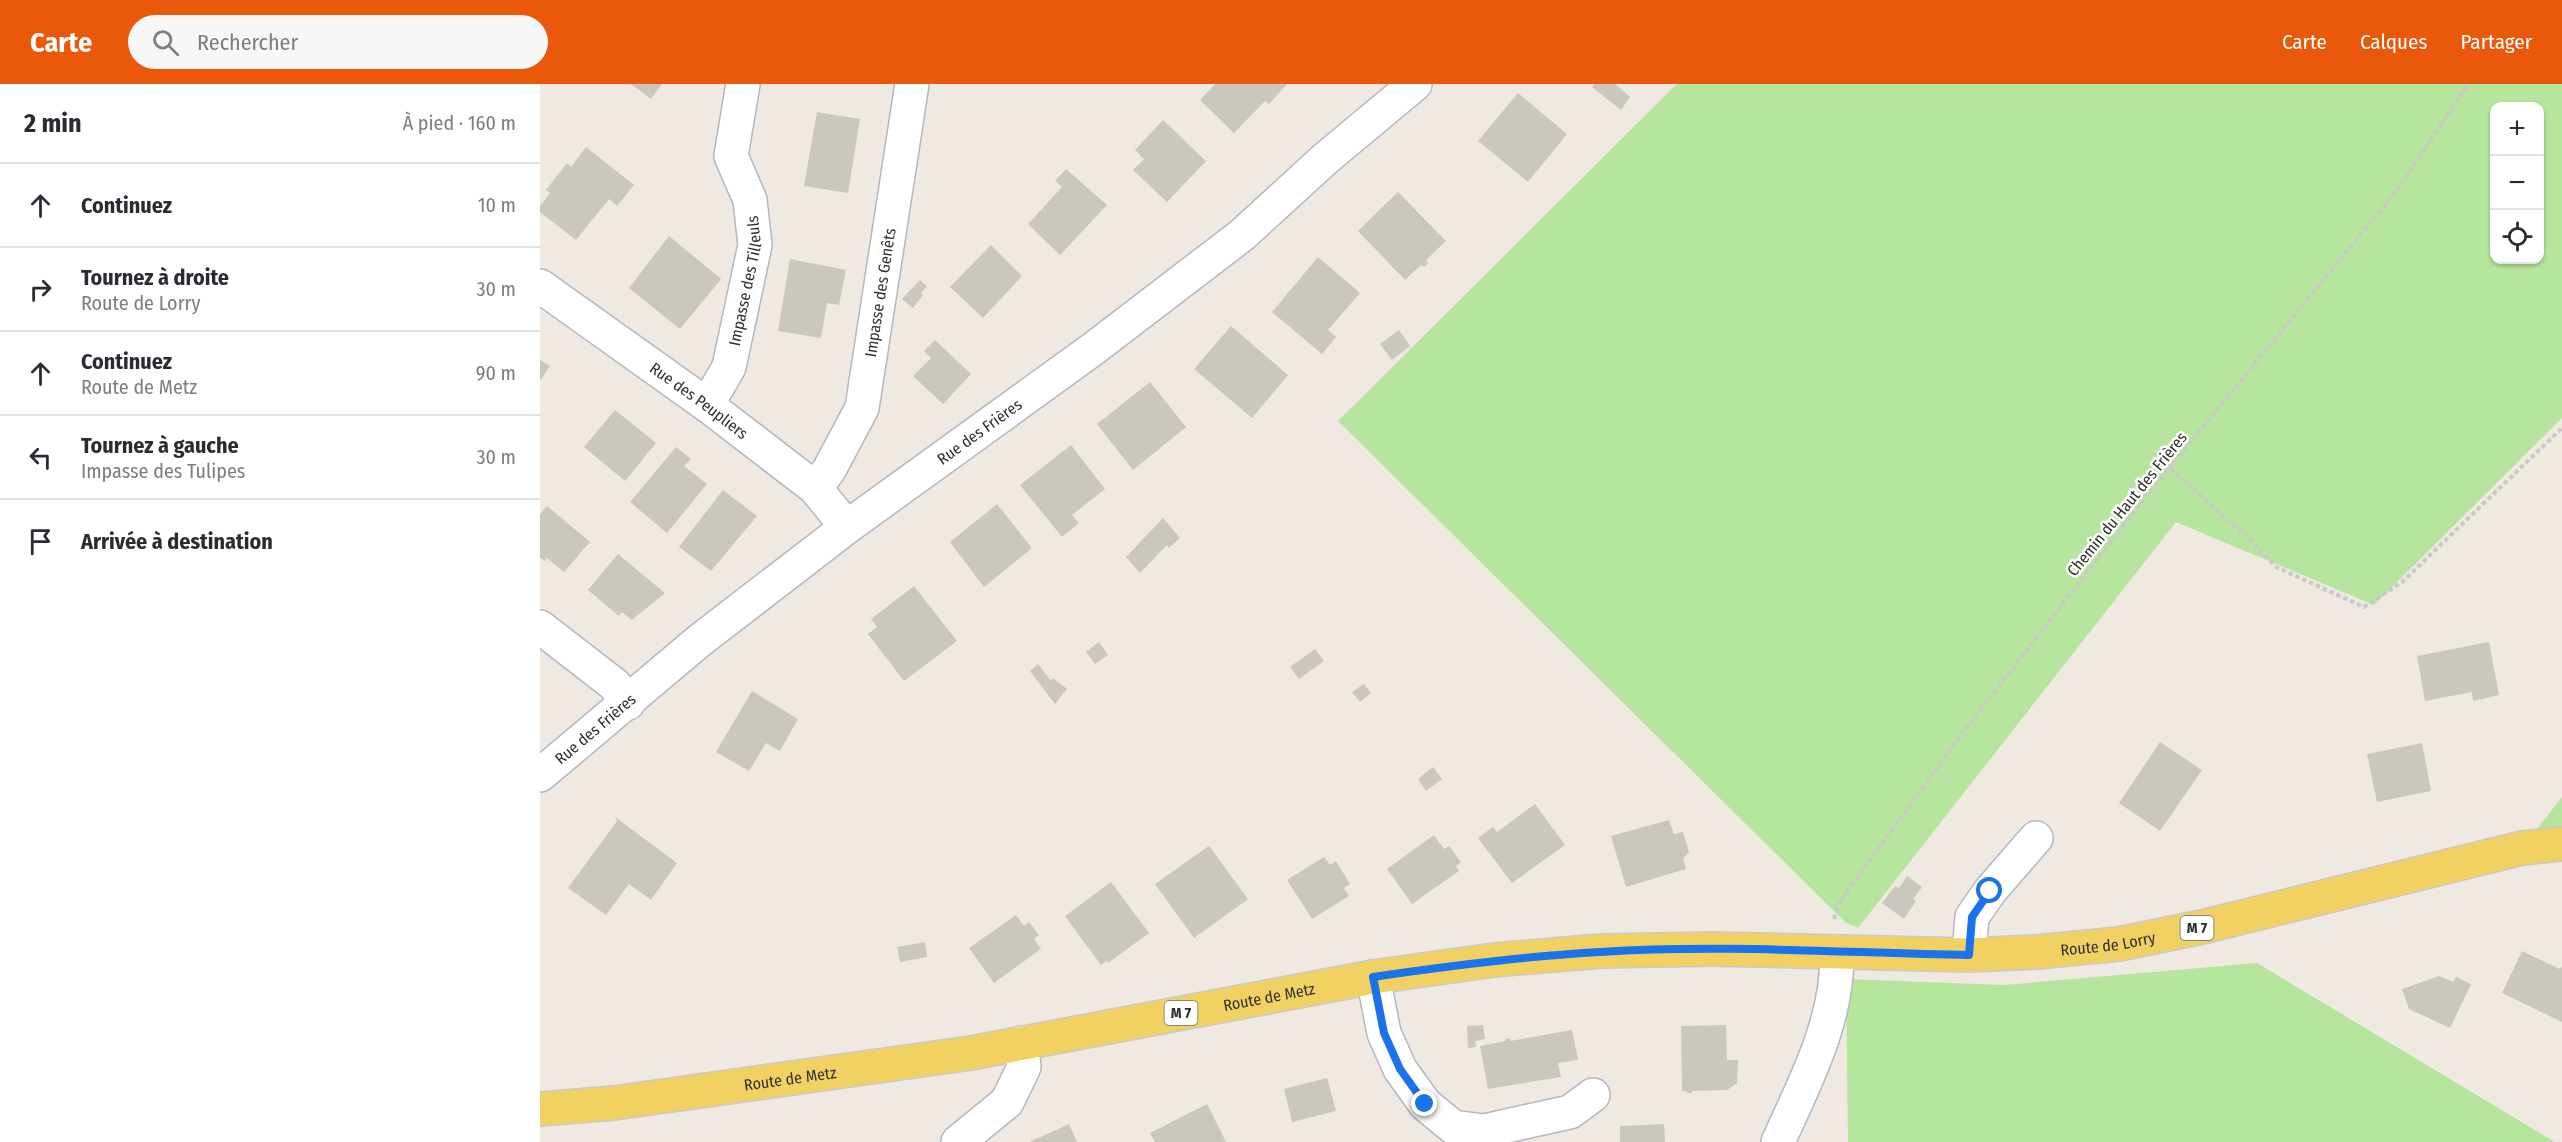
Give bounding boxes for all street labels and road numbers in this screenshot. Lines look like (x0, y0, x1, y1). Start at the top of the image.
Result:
street label: Impasse des Tilleuls (724, 215, 765, 347)
street label: Impasse des Genêts (861, 226, 899, 358)
street label: Rue des Peupliers (646, 358, 752, 443)
street label: Rue des Frières (933, 394, 1025, 468)
street label: Chemin du Haut des Frières (2063, 428, 2191, 580)
street label: Rue des Frières (551, 689, 639, 768)
road number: M 7 (2180, 916, 2214, 940)
street label: Route de Lorry (2060, 927, 2158, 959)
street label: Route de Metz (1222, 979, 1316, 1015)
road number: M 7 (1164, 1001, 1198, 1025)
street label: Route de Metz (743, 1062, 837, 1094)

